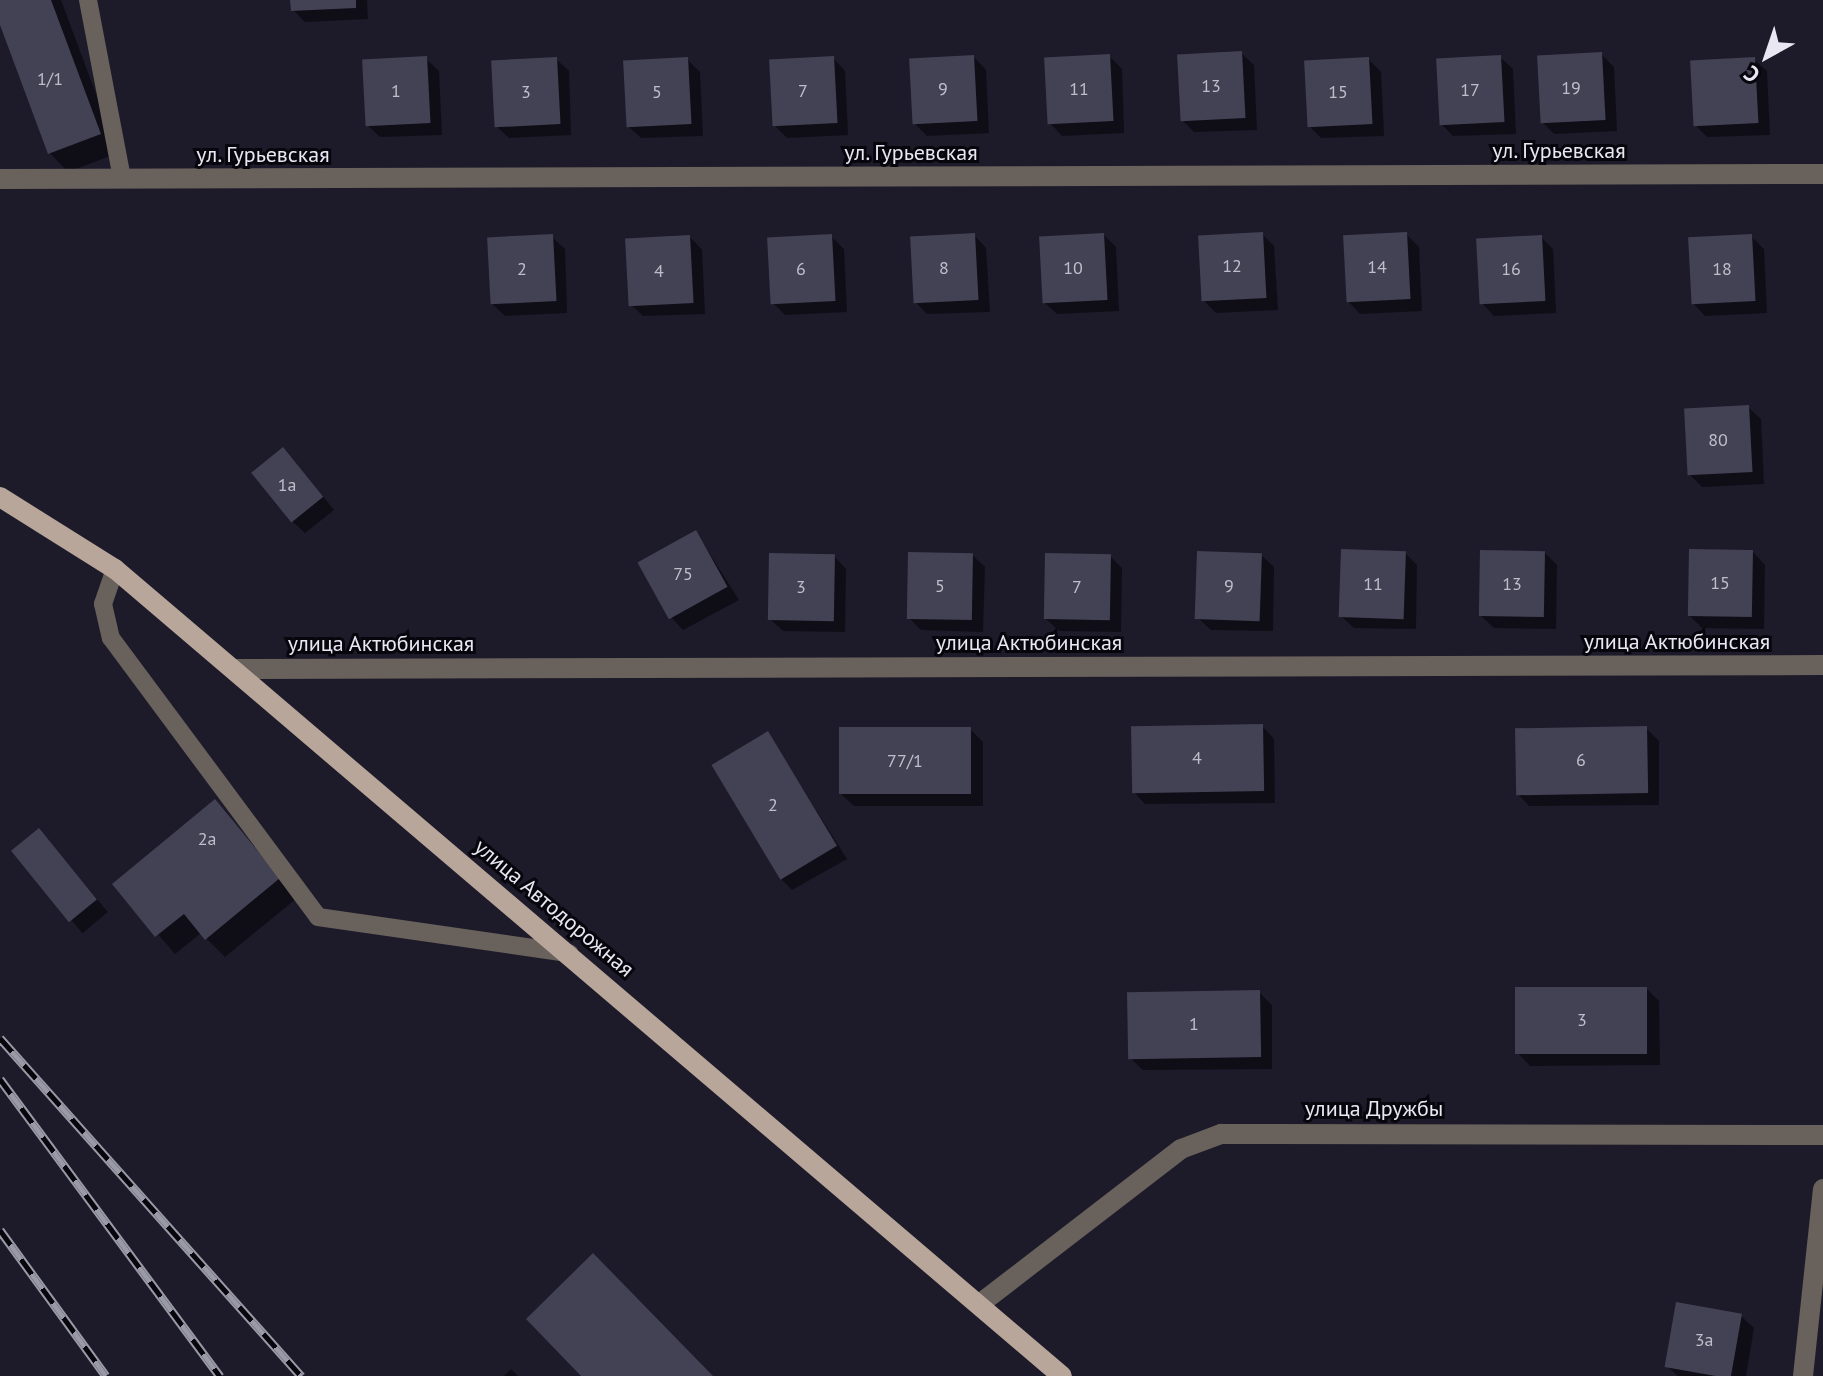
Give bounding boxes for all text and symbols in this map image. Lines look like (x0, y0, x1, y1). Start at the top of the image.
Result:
north arrow (1727, 16, 1807, 96)
text: С (1738, 60, 1765, 89)
house number: 1/1 (37, 68, 63, 90)
house number: 13 (1201, 75, 1221, 97)
house number: 19 (1561, 77, 1581, 99)
house number: 9 (938, 78, 948, 100)
house number: 11 (1069, 78, 1089, 100)
house number: 17 (1460, 79, 1480, 101)
house number: 1 (391, 80, 401, 102)
house number: 7 (798, 80, 808, 102)
house number: 3 (521, 81, 531, 103)
house number: 5 (652, 81, 662, 103)
house number: 15 (1328, 81, 1348, 103)
street label: ул. Гурьевская (1492, 138, 1626, 164)
street label: ул. Гурьевская (844, 140, 978, 166)
street label: ул. Гурьевская (196, 142, 330, 168)
house number: 12 (1222, 255, 1242, 277)
house number: 14 (1367, 256, 1387, 278)
house number: 8 (939, 257, 949, 279)
house number: 10 (1063, 257, 1083, 279)
house number: 2 (517, 258, 527, 280)
house number: 6 (796, 258, 806, 280)
house number: 16 (1501, 258, 1521, 280)
house number: 18 (1712, 258, 1732, 280)
house number: 4 (654, 260, 664, 282)
house number: 80 (1708, 429, 1728, 451)
house number: 1а (278, 474, 296, 496)
house number: 75 (673, 563, 693, 585)
house number: 15 (1710, 572, 1730, 594)
house number: 11 (1363, 573, 1383, 595)
house number: 13 (1502, 573, 1522, 595)
house number: 5 (935, 575, 945, 597)
house number: 9 (1224, 575, 1234, 597)
house number: 3 (796, 576, 806, 598)
house number: 7 (1072, 576, 1082, 598)
street label: улица Актюбинская (1583, 629, 1771, 655)
street label: улица Актюбинская (935, 630, 1123, 656)
street label: улица Актюбинская (287, 631, 475, 657)
house number: 4 (1192, 747, 1202, 769)
house number: 6 (1576, 749, 1586, 771)
house number: 77/1 (887, 750, 923, 772)
house number: 2 (768, 794, 778, 816)
house number: 2а (198, 828, 216, 850)
street label: улица Автодорожная (469, 833, 639, 983)
house number: 3 (1577, 1009, 1587, 1031)
house number: 1 (1189, 1013, 1199, 1035)
street label: улица Дружбы (1304, 1096, 1444, 1122)
house number: 3а (1695, 1329, 1713, 1351)

